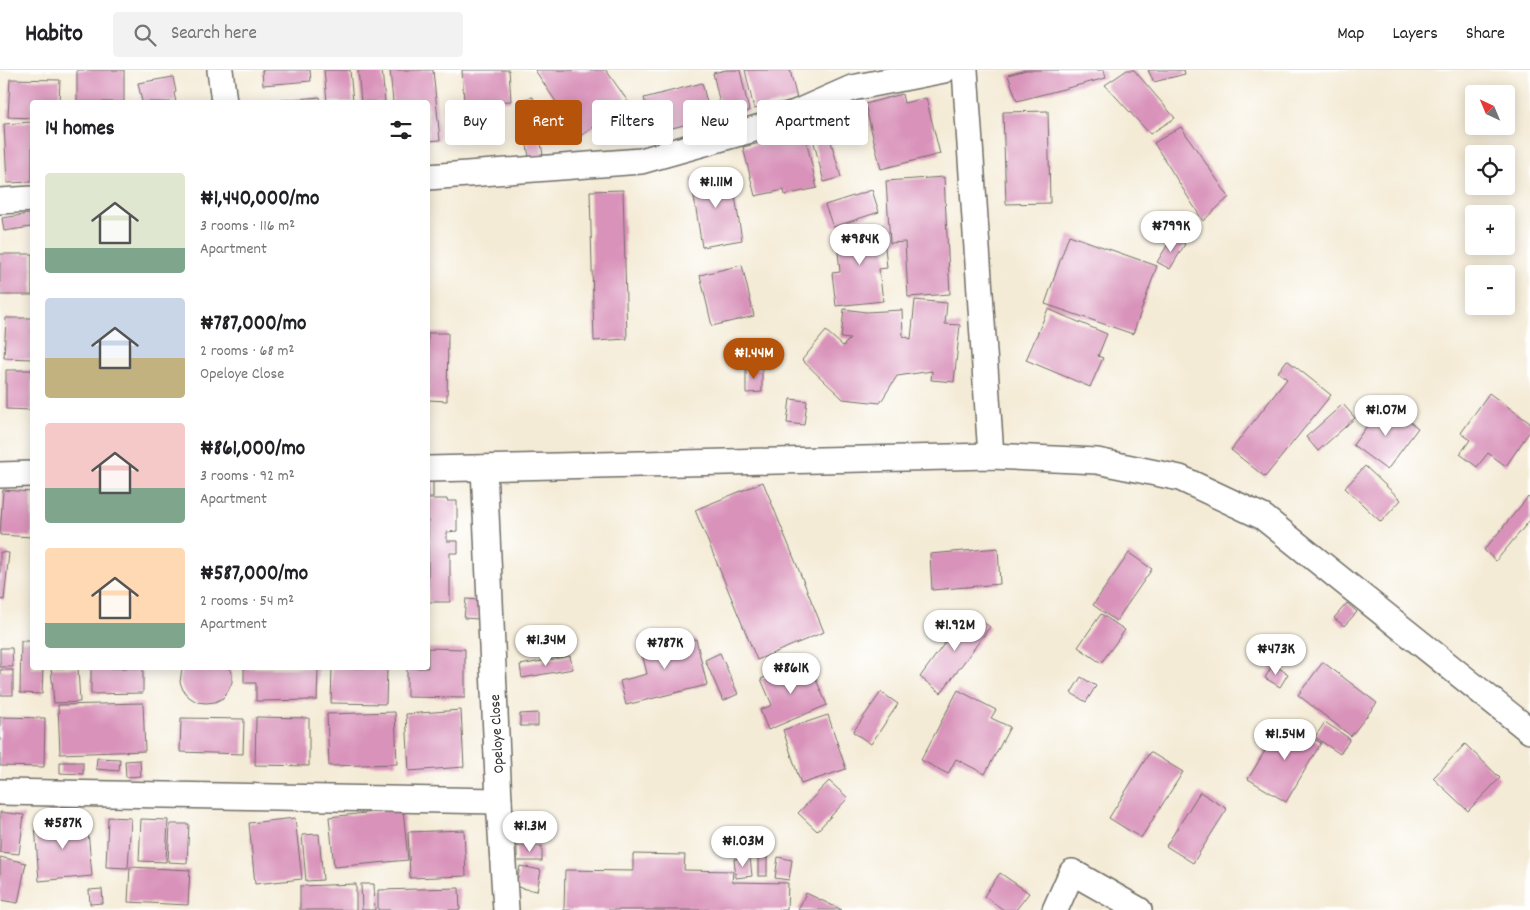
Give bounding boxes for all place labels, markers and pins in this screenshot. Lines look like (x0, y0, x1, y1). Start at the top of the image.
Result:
pin: ₦1.11M (675, 166, 757, 209)
pin: ₦799K (1136, 210, 1206, 253)
pin: ₦984K (825, 224, 895, 266)
pin: ₦1.44M (713, 338, 795, 380)
pin: ₦1.07M (1345, 394, 1427, 437)
pin: ₦1.92M (914, 610, 996, 652)
pin: ₦1.34M (505, 624, 587, 667)
pin: ₦787K (630, 628, 700, 670)
pin: ₦473K (1241, 634, 1311, 676)
pin: ₦861K (756, 652, 826, 695)
pin: ₦1.54M (1244, 718, 1326, 761)
pin: ₦587K (28, 808, 98, 850)
pin: ₦1.3M (495, 810, 565, 853)
pin: ₦1.03M (702, 826, 784, 868)

